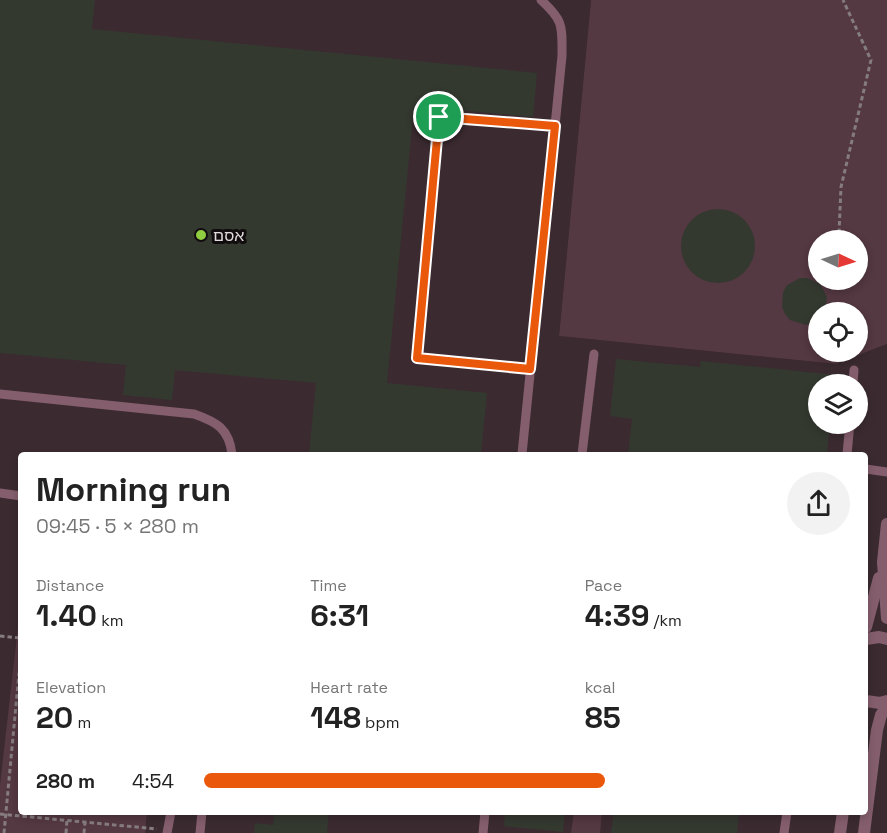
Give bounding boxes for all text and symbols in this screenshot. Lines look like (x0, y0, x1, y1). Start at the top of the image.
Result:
pin (413, 91, 464, 142)
icon: arrive (422, 100, 455, 133)
place label: אסם (213, 225, 244, 246)
marker: אסם (194, 228, 208, 242)
north arrow (808, 230, 868, 290)
map controls (808, 230, 868, 434)
button: locate (808, 302, 868, 362)
button: layers (808, 374, 868, 434)
text: Morning run (36, 469, 231, 511)
button: share (787, 472, 850, 535)
text: 09:45 · 5 × 280 m (36, 513, 199, 539)
text: Distance (36, 575, 104, 596)
text: Time (310, 575, 347, 596)
text: Pace (585, 575, 622, 596)
text: 1.40 (36, 596, 97, 635)
text: 6:31 (310, 596, 369, 635)
text: 4:39 (585, 596, 649, 635)
text: km (97, 610, 124, 631)
text: /km (649, 610, 682, 631)
text: Elevation (36, 677, 106, 698)
text: Heart rate (310, 677, 388, 698)
text: kcal (585, 677, 616, 698)
text: 20 (36, 698, 73, 737)
text: 148 (310, 698, 361, 737)
text: 85 (585, 698, 621, 737)
text: m (73, 712, 91, 733)
text: bpm (361, 712, 399, 733)
text: 280 m (36, 768, 95, 794)
text: 4:54 (132, 768, 174, 794)

